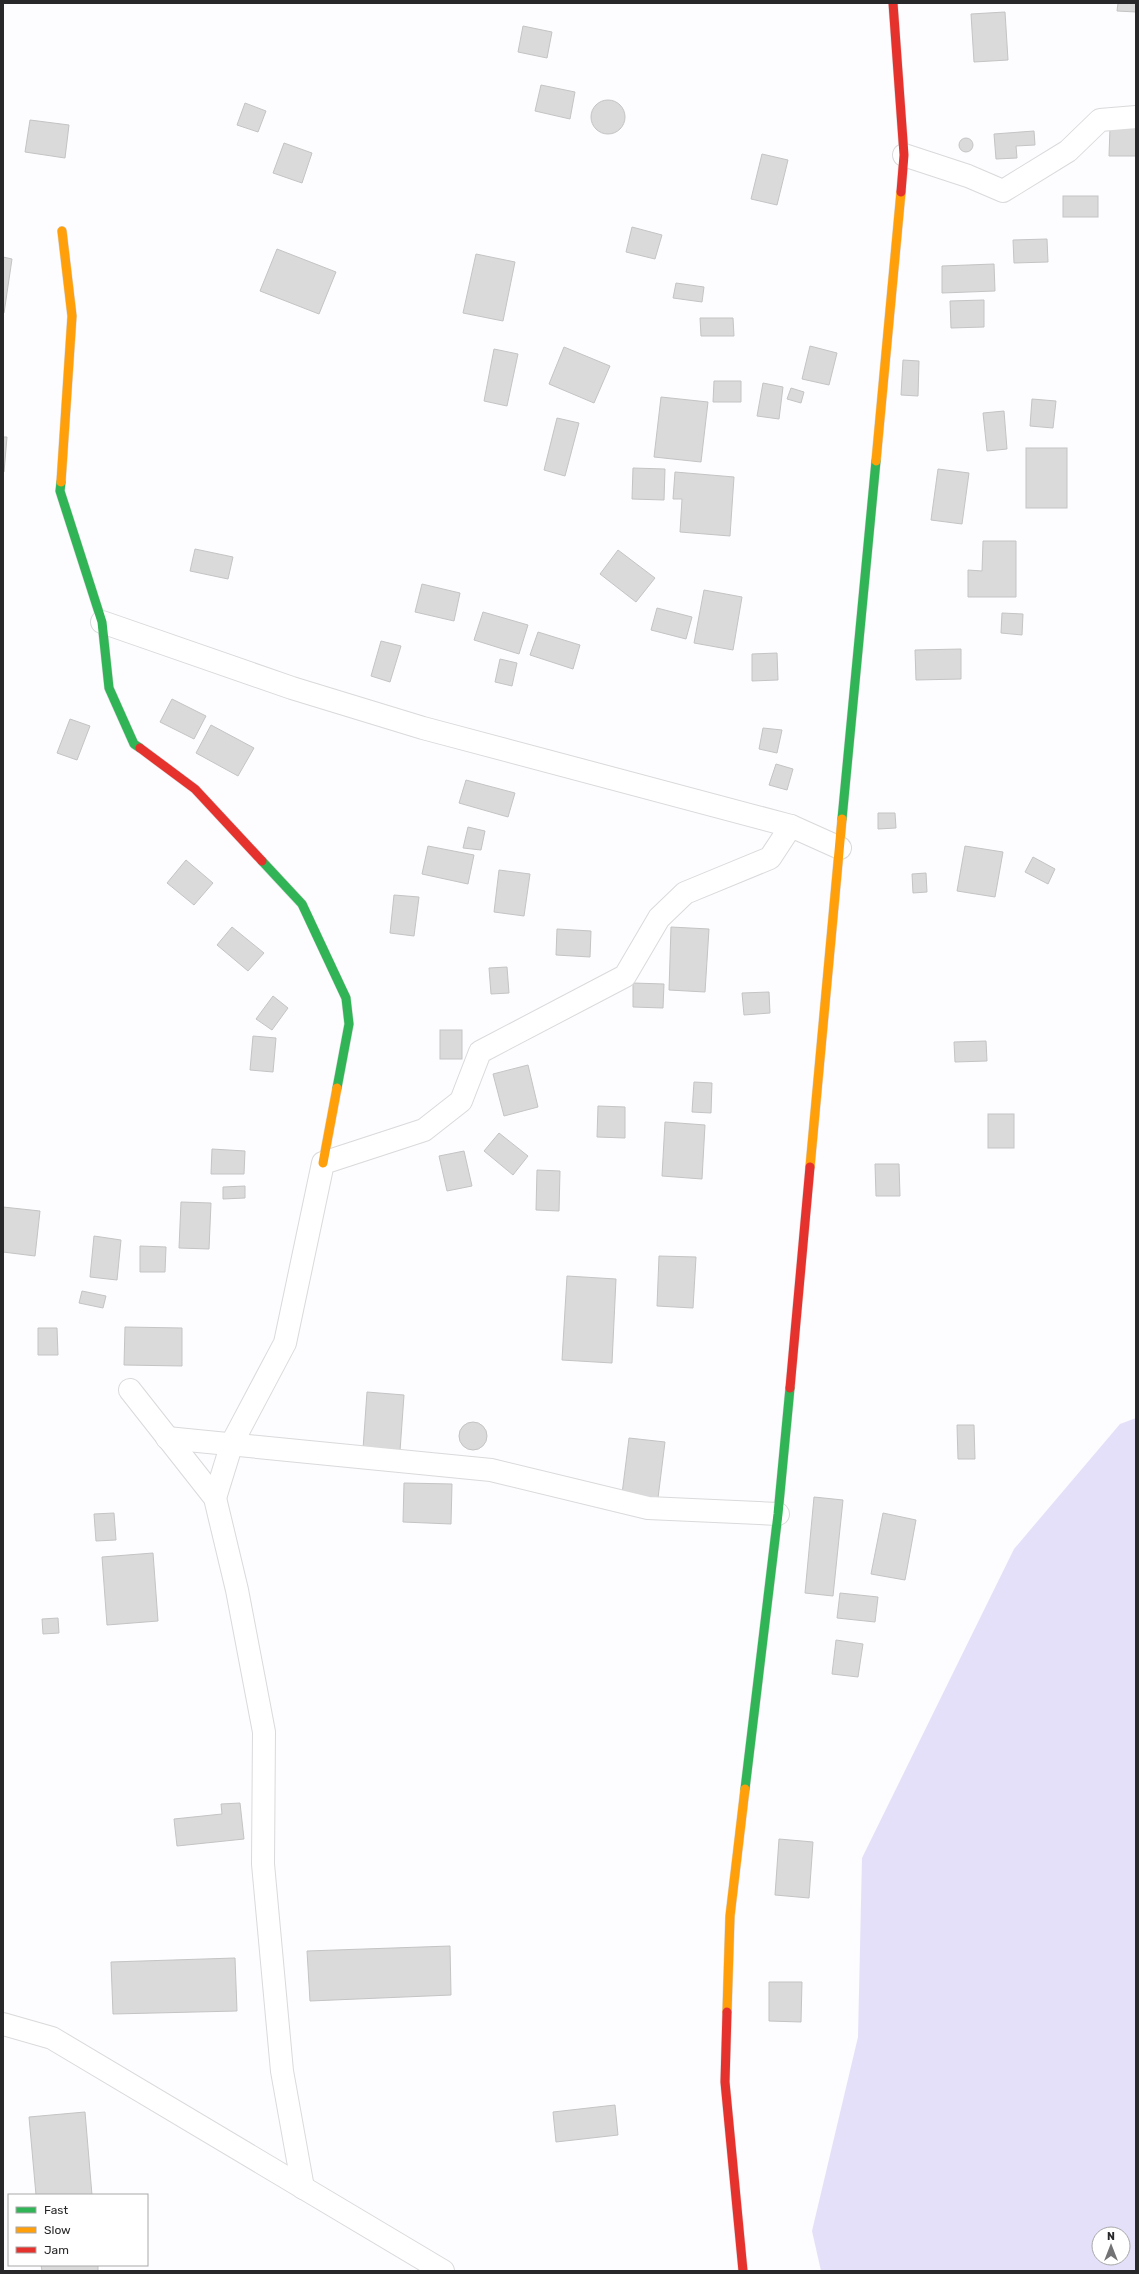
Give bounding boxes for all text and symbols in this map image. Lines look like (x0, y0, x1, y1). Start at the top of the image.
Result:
legend (8, 2194, 148, 2266)
text: Fast (44, 2203, 68, 2217)
text: Slow (44, 2223, 71, 2237)
north arrow (1091, 2226, 1131, 2266)
text: N (1107, 2230, 1115, 2243)
text: Jam (44, 2243, 69, 2257)

